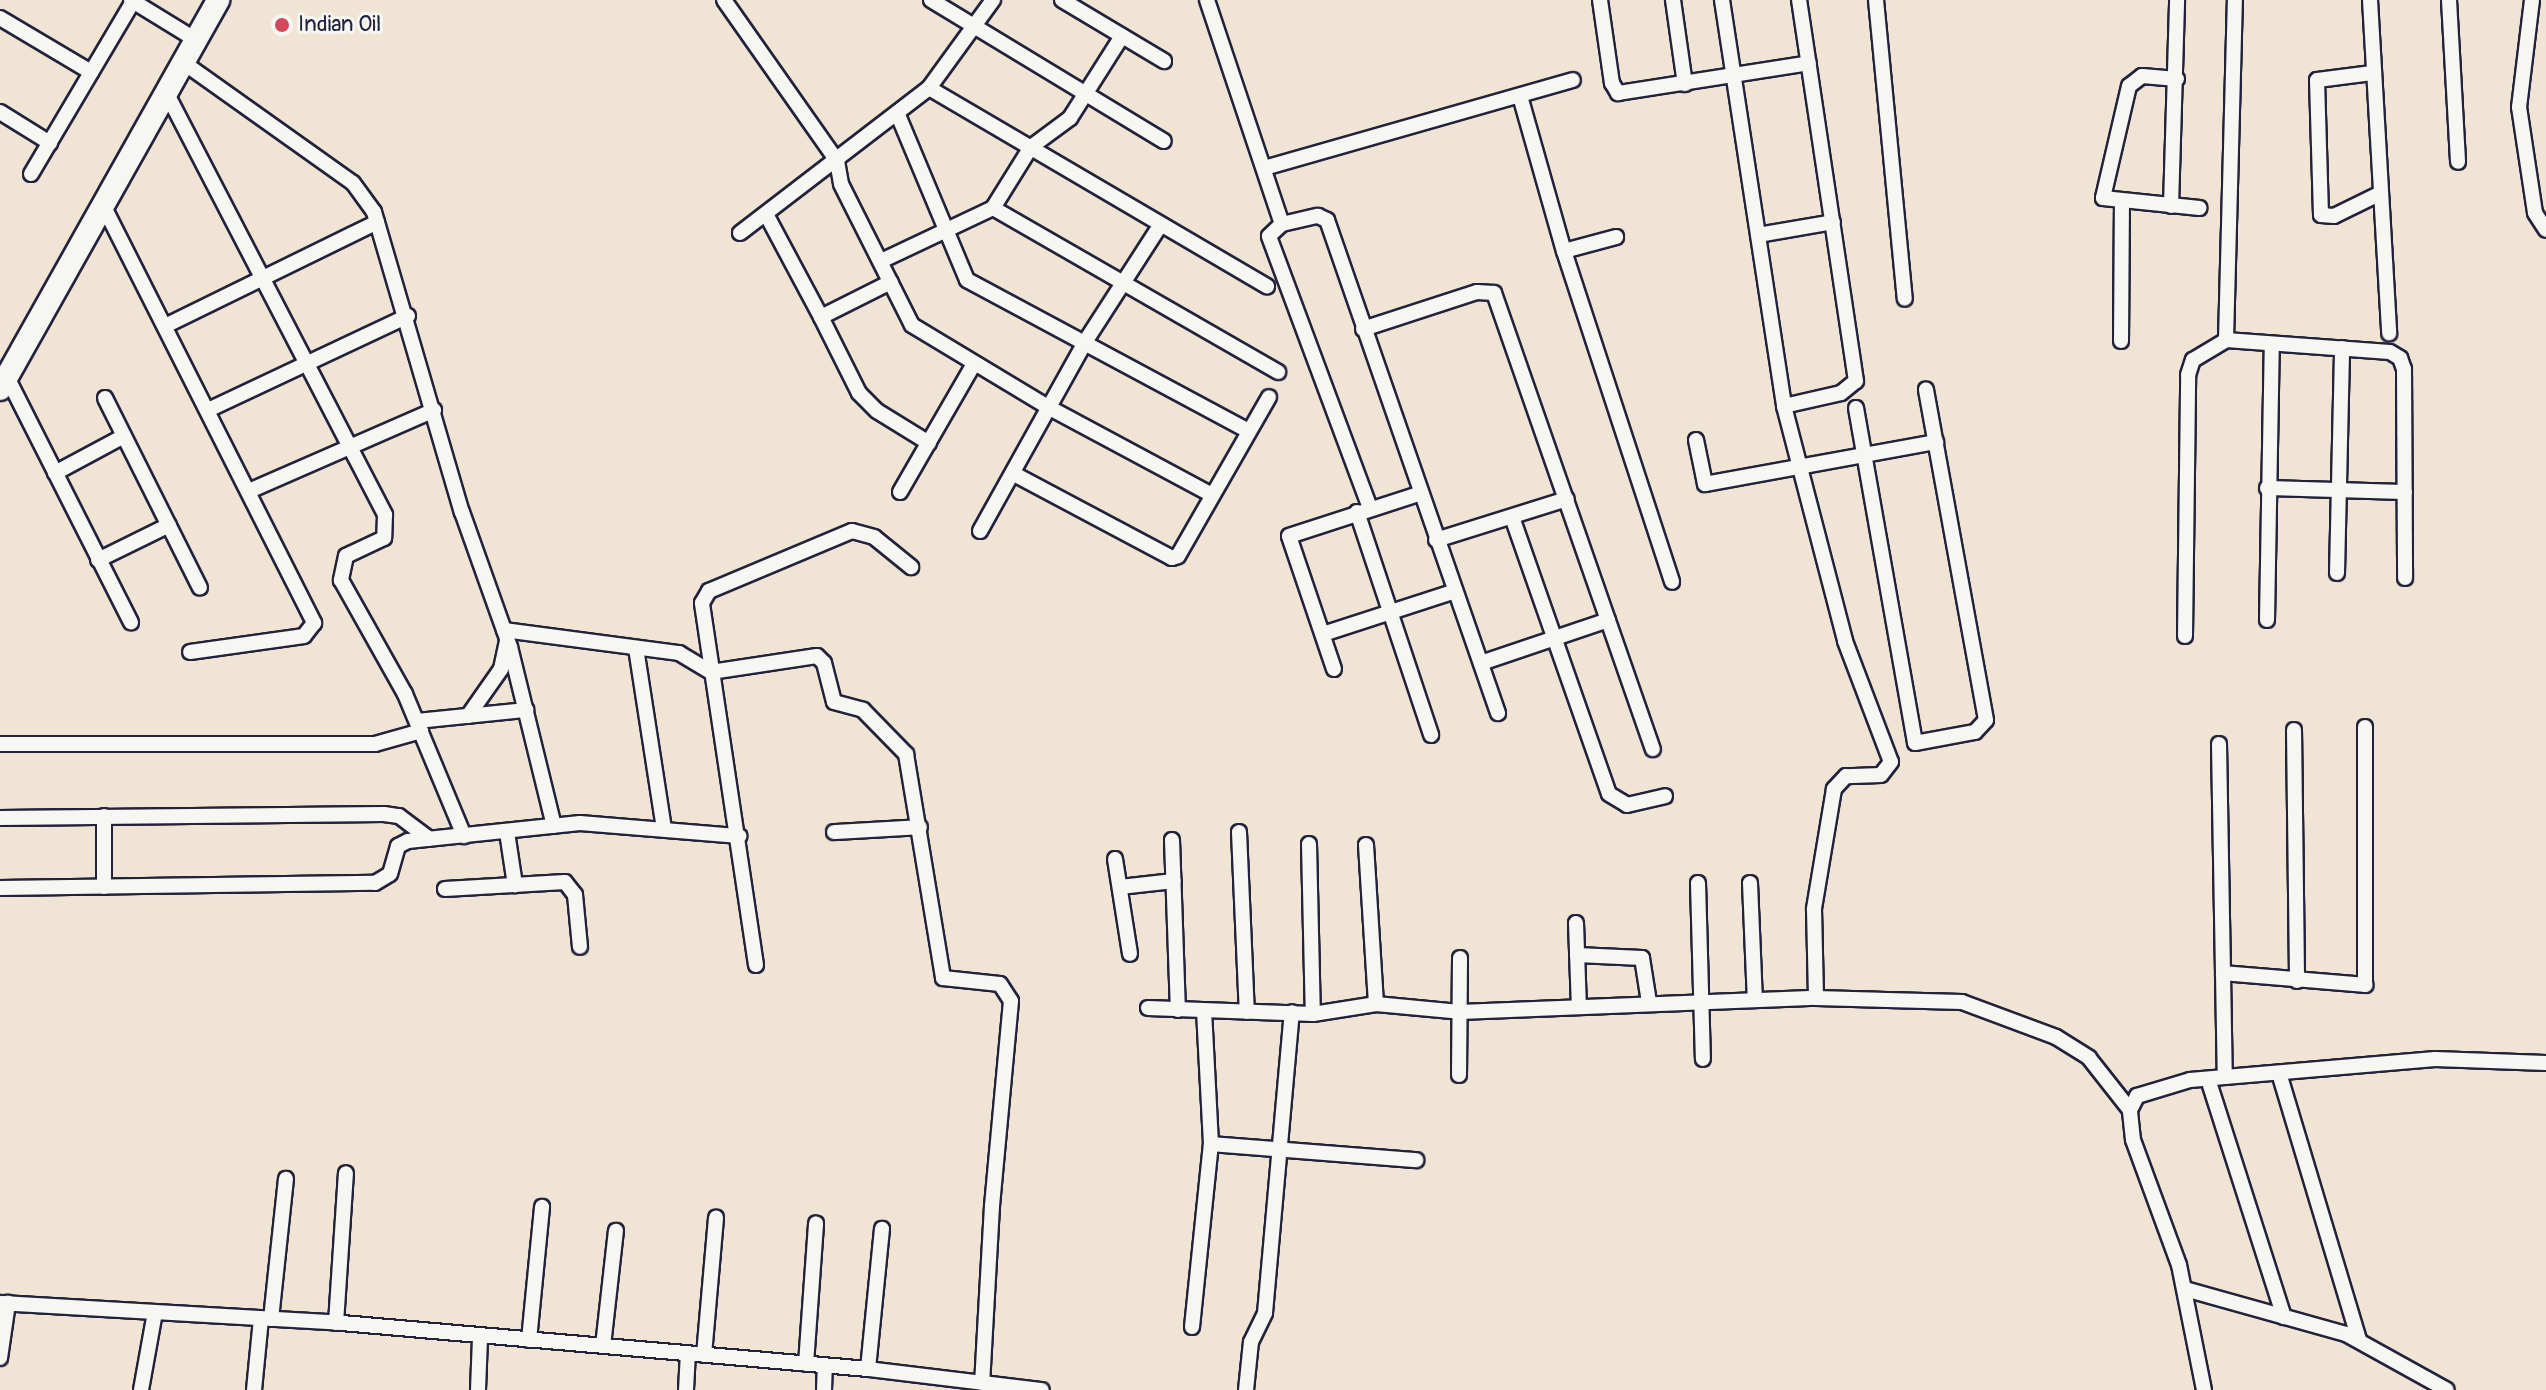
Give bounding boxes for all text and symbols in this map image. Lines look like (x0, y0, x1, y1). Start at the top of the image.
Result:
place label: Indian Oil (298, 12, 381, 38)
marker: Indian Oil (273, 16, 291, 34)

